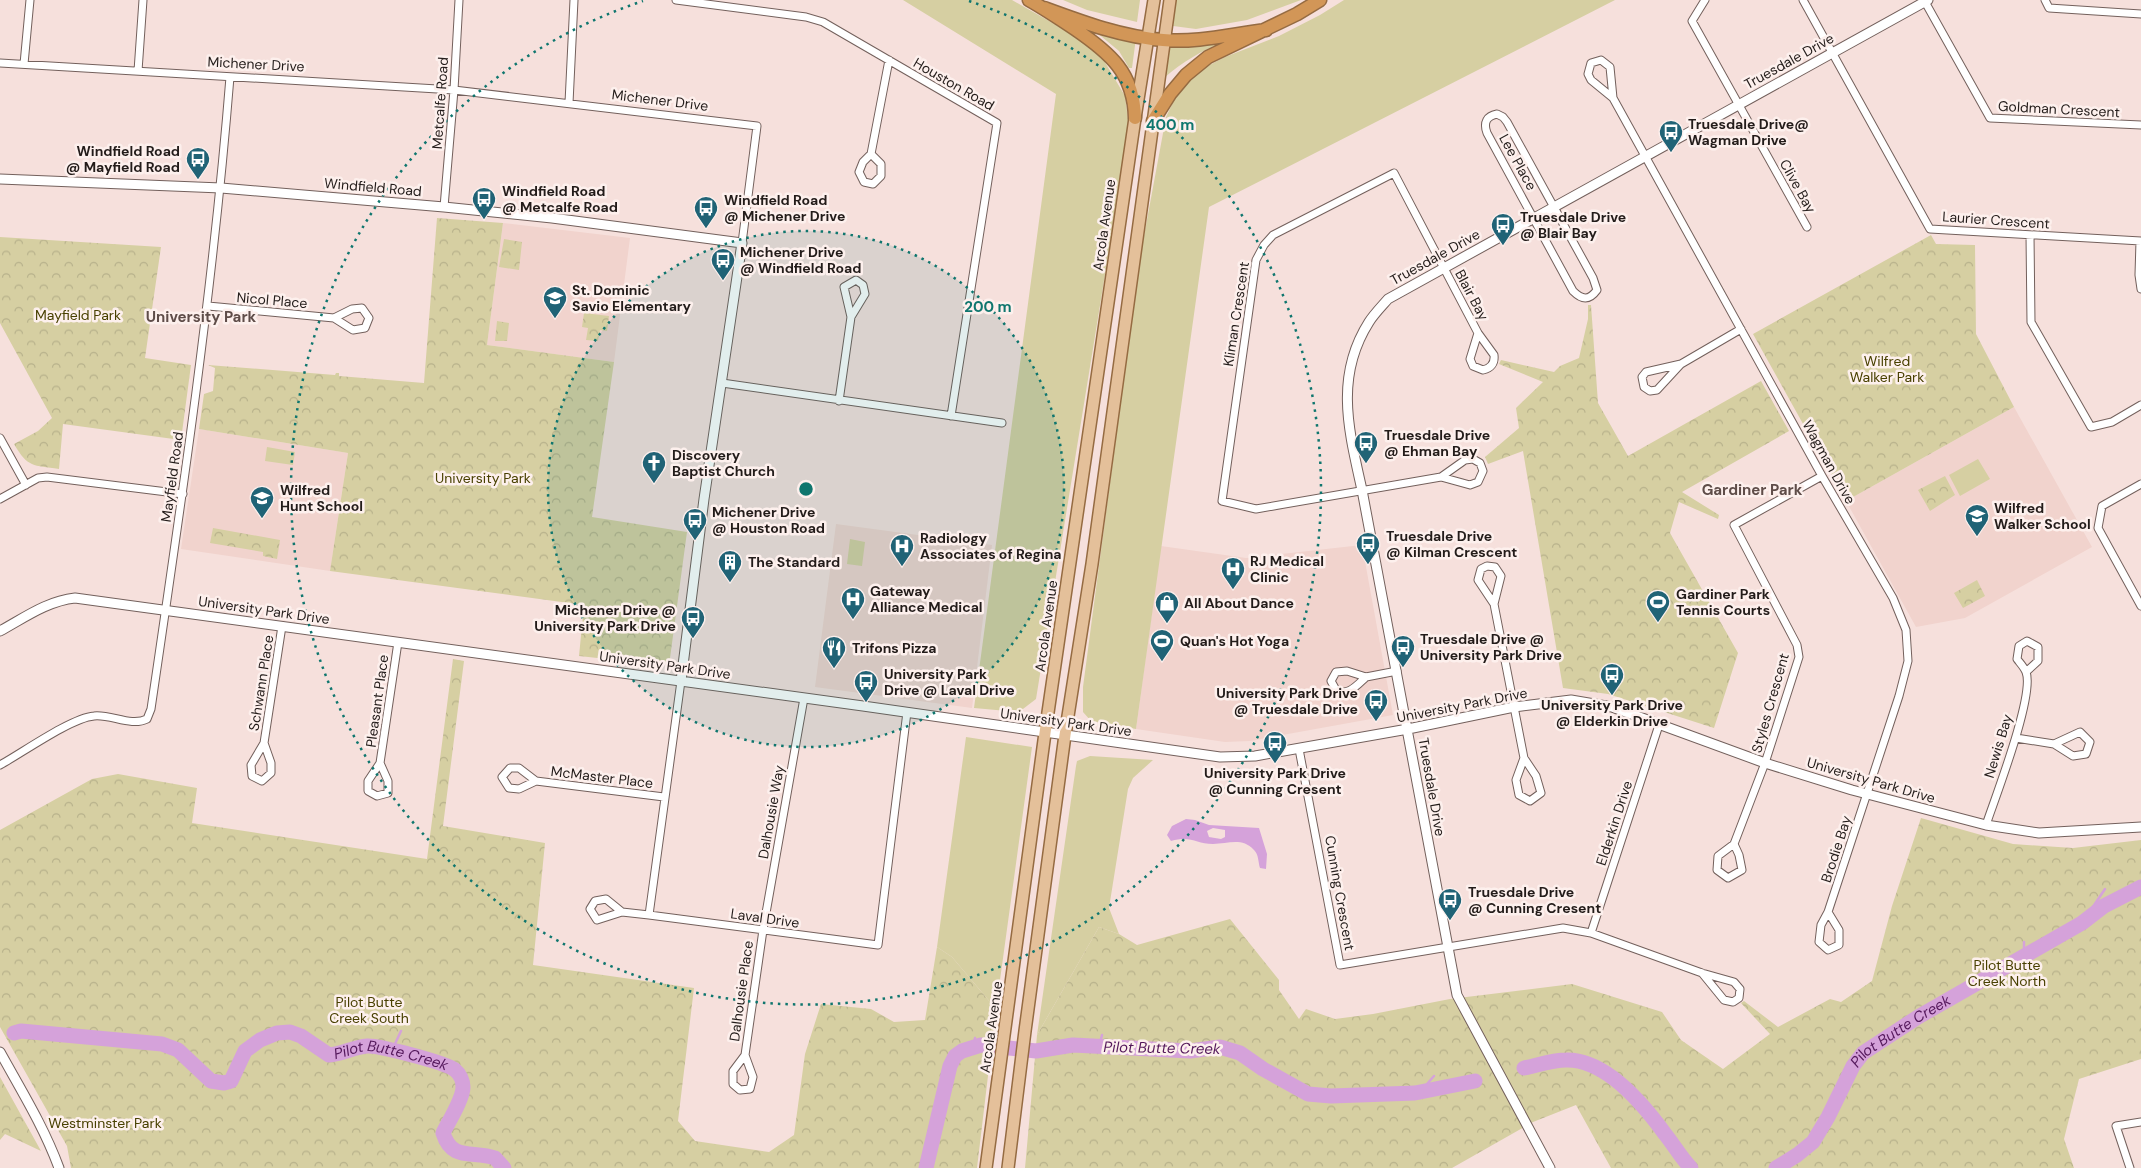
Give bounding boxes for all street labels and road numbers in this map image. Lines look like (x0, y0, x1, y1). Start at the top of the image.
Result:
street label: Truesdale Drive (1741, 29, 1837, 93)
street label: Michener Drive (207, 52, 305, 76)
street label: Houston Road (910, 54, 998, 114)
street label: Metcalfe Road (428, 56, 452, 150)
street label: Michener Drive (611, 85, 709, 115)
street label: Goldman Crescent (1998, 97, 2120, 121)
street label: Lee Place (1495, 131, 1541, 193)
street label: Clive Bay (1776, 156, 1820, 216)
street label: Windfield Road (324, 174, 422, 200)
street label: Arcola Avenue (1089, 178, 1119, 272)
street label: Laurier Crescent (1942, 207, 2050, 233)
street label: Truesdale Drive (1387, 225, 1483, 289)
street label: Kliman Crescent (1219, 260, 1253, 368)
street label: Blair Bay (1451, 266, 1493, 324)
street label: Nicol Place (236, 288, 308, 312)
street label: Wagman Drive (1799, 417, 1860, 507)
street label: Mayfield Road (157, 431, 187, 523)
street label: Arcola Avenue (1031, 579, 1061, 673)
street label: University Park Drive (197, 592, 331, 628)
street label: Schwann Place (245, 634, 277, 732)
street label: University Park Drive (598, 647, 732, 683)
street label: Styles Crescent (1747, 651, 1793, 755)
street label: Pleasant Place (362, 653, 392, 749)
street label: University Park Drive (1395, 684, 1529, 726)
street label: University Park Drive (999, 704, 1133, 740)
street label: Newis Bay (1980, 712, 2016, 780)
street label: Truesdale Drive (1414, 736, 1450, 838)
street label: University Park Drive (1805, 753, 1937, 807)
street label: McMaster Place (550, 762, 654, 792)
street label: Dalhousie Way (754, 764, 788, 860)
street label: Elderkin Drive (1592, 778, 1636, 868)
street label: Brodie Bay (1817, 813, 1855, 885)
street label: Cunning Crescent (1321, 834, 1359, 952)
street label: Laval Drive (729, 904, 801, 932)
street label: Dalhousie Place (725, 939, 757, 1043)
street label: Arcola Avenue (976, 980, 1006, 1074)

